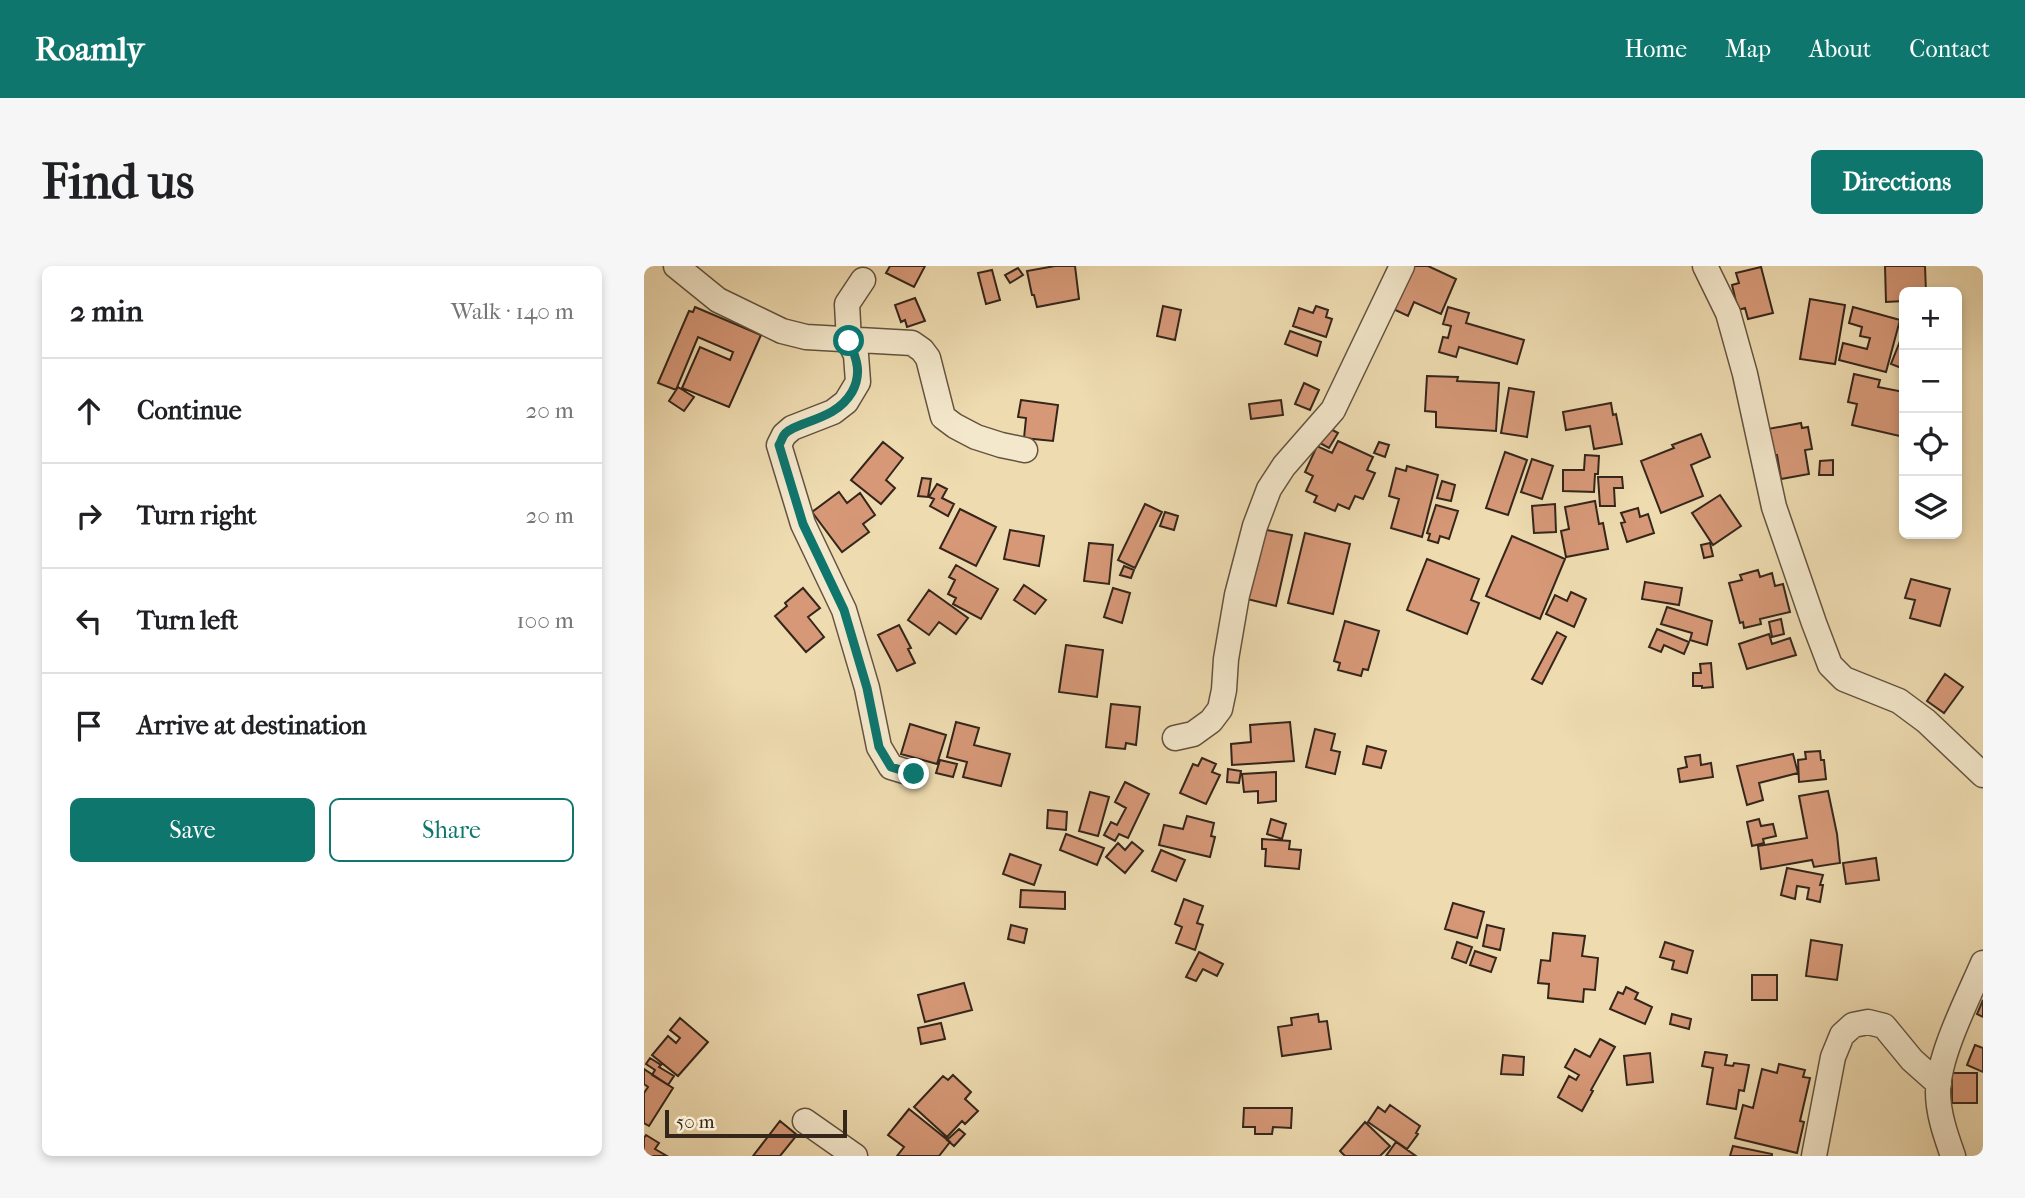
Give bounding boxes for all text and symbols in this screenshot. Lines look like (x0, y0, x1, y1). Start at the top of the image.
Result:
text: Roamly (35, 30, 144, 69)
text: Home (1625, 35, 1687, 63)
text: Map (1725, 35, 1771, 63)
text: About (1809, 35, 1871, 63)
text: Contact (1909, 35, 1990, 63)
button: Directions (1811, 150, 1983, 214)
text: Find us (42, 153, 194, 211)
map controls (1899, 287, 1962, 539)
button: + (1899, 287, 1962, 350)
text: 2 min (70, 294, 143, 329)
text: Walk · 140 m (451, 298, 574, 325)
route start (833, 325, 864, 356)
button: − (1899, 350, 1962, 413)
icon: ahead (70, 392, 108, 430)
text: Continue (137, 395, 242, 426)
text: 20 m (525, 397, 574, 424)
button: locate (1899, 413, 1962, 476)
button: layers (1899, 476, 1962, 539)
icon: right (70, 497, 108, 535)
text: Turn right (137, 500, 257, 531)
text: 20 m (525, 502, 574, 529)
icon: left (70, 602, 108, 640)
text: Turn left (137, 605, 238, 636)
text: 100 m (516, 607, 574, 634)
icon: arrive (70, 707, 108, 745)
text: Arrive at destination (137, 710, 367, 741)
route end (898, 758, 929, 789)
button: Save (70, 798, 315, 862)
button: Share (329, 798, 574, 862)
scale bar (665, 1107, 847, 1139)
text: 50 m (676, 1111, 715, 1133)

